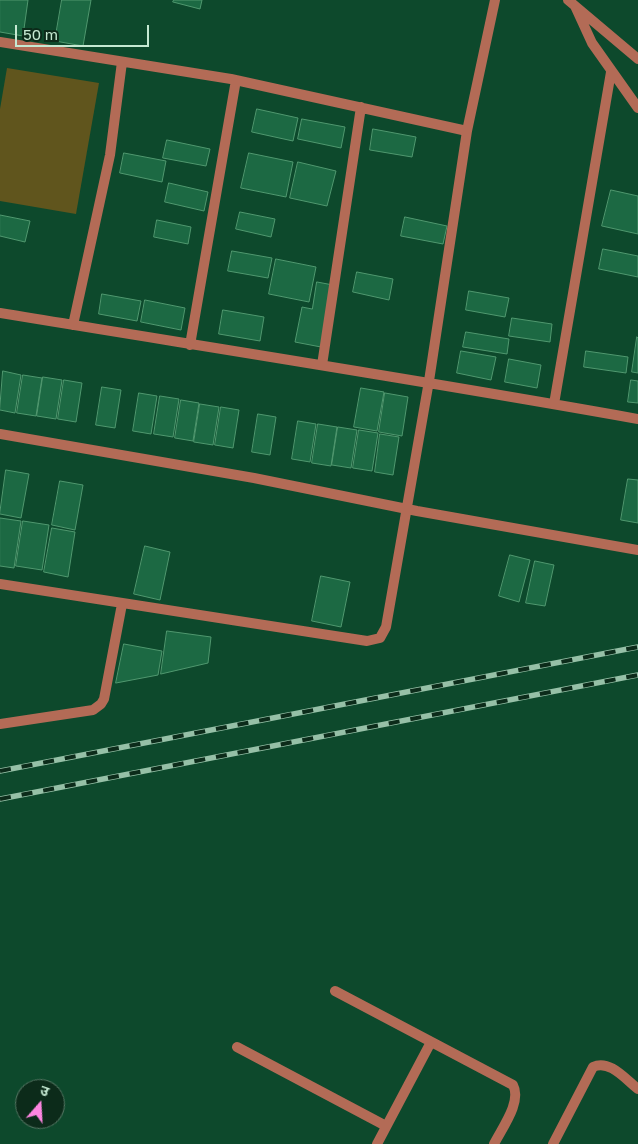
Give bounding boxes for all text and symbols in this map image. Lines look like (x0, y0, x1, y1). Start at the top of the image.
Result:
scale bar (18, 15, 151, 47)
text: 50 m (23, 25, 58, 43)
north arrow (15, 1079, 65, 1129)
text: उ (38, 1081, 51, 1100)

